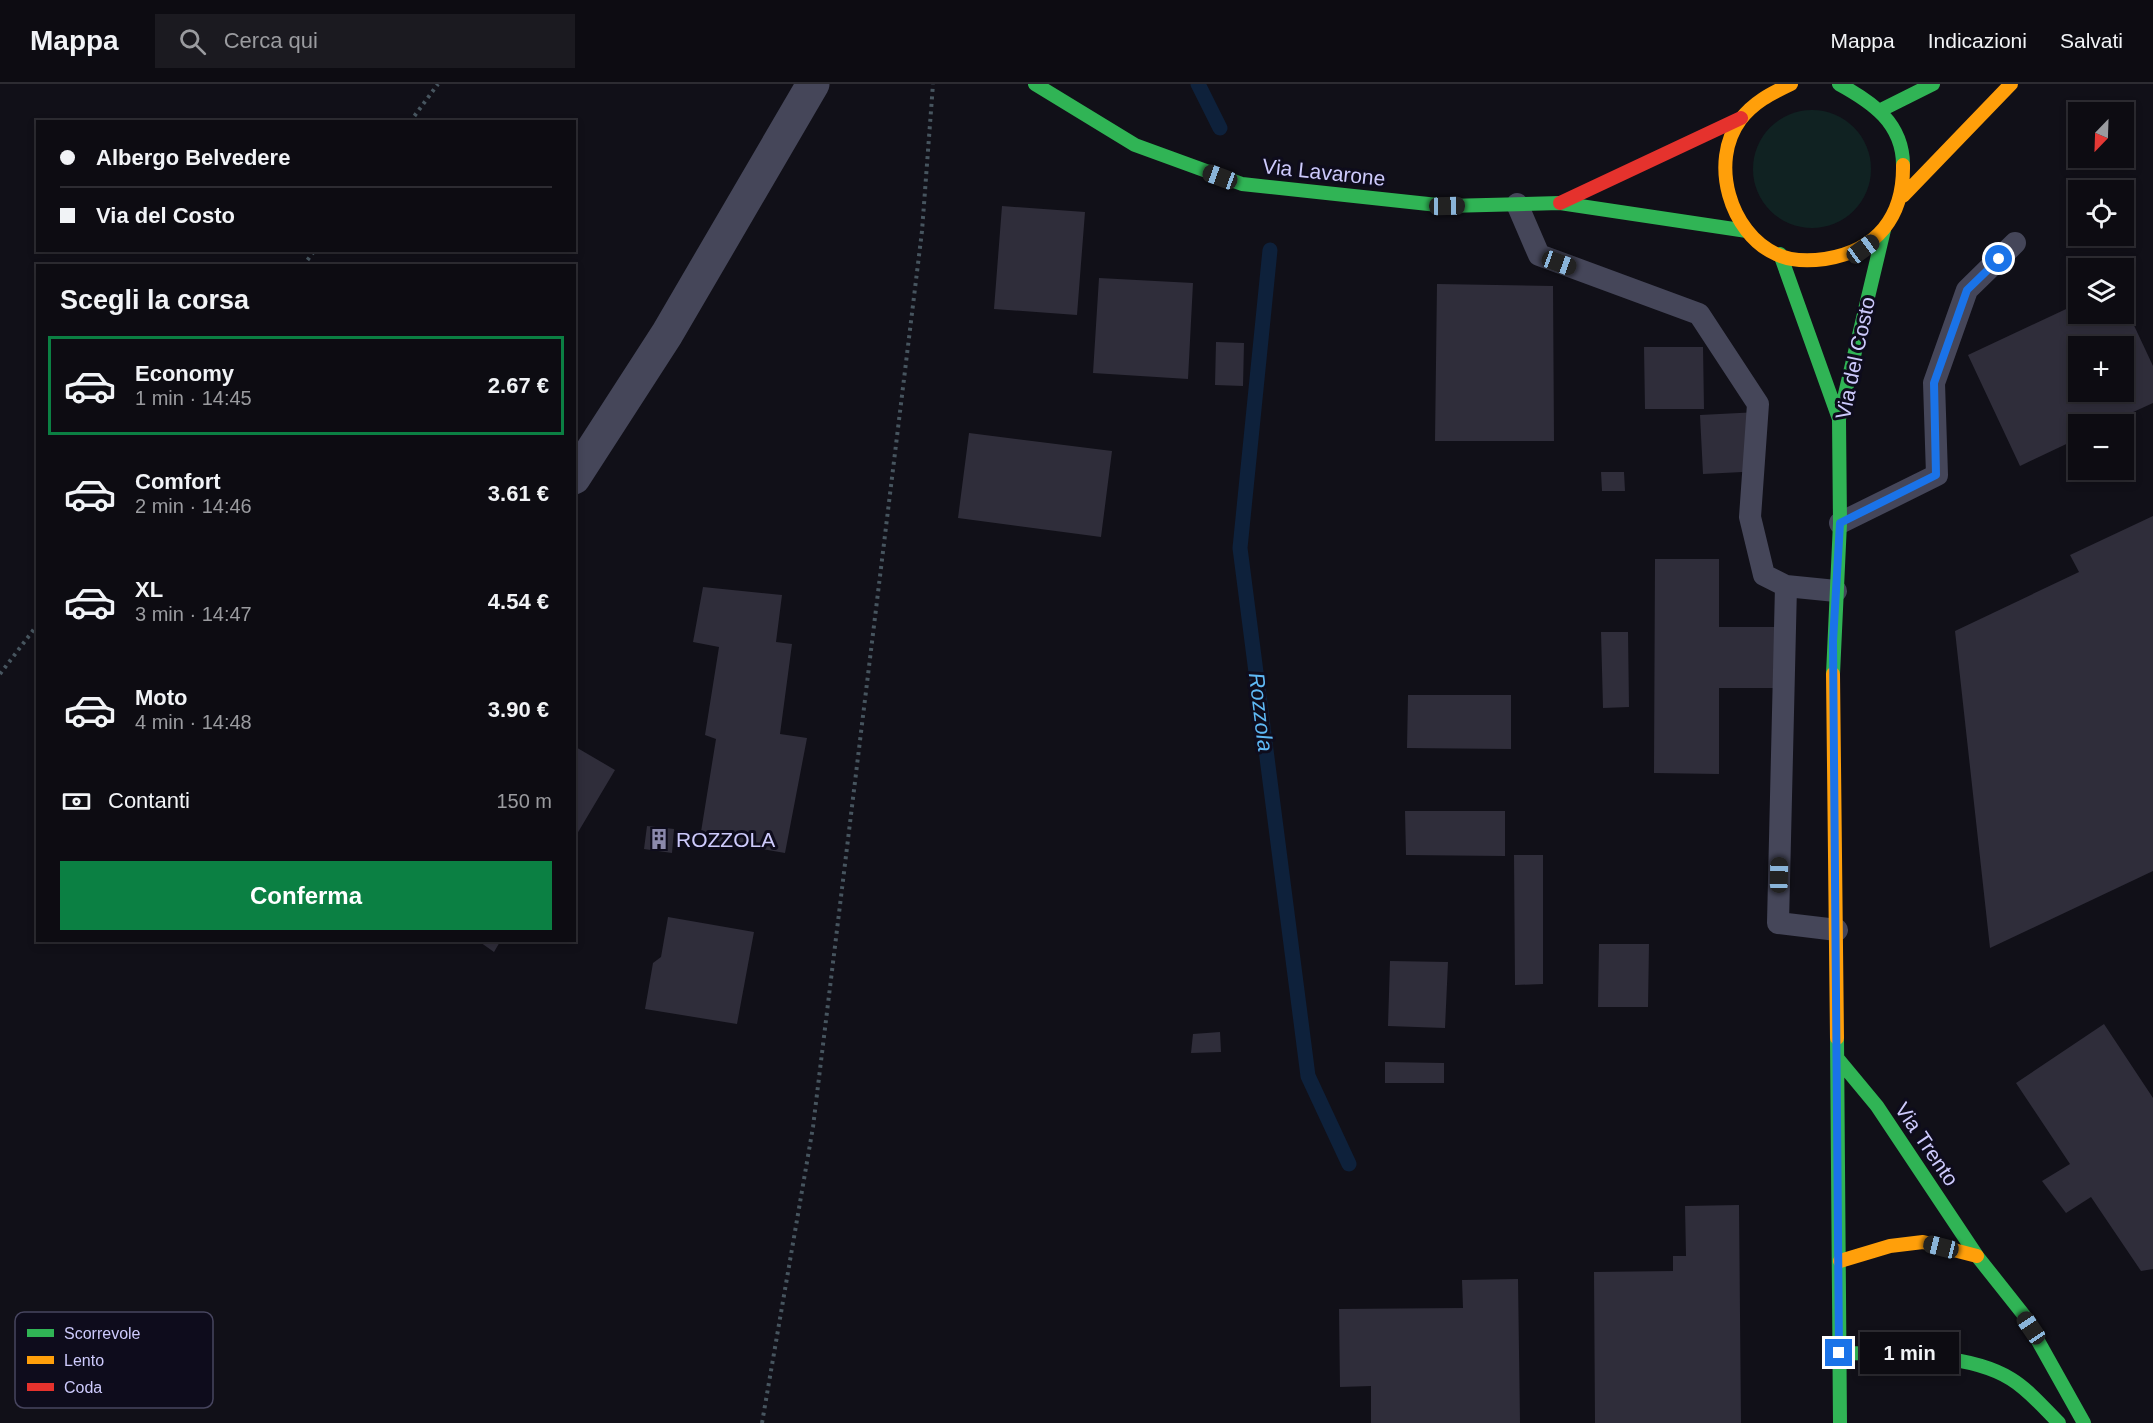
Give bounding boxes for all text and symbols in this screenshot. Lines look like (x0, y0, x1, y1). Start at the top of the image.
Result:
search box (155, 14, 575, 68)
text: Mappa (30, 25, 119, 56)
icon: search (176, 25, 209, 58)
text: Cerca qui (224, 28, 318, 53)
text: Mappa (1831, 29, 1895, 52)
text: Indicazioni (1928, 29, 2027, 52)
text: Salvati (2060, 29, 2123, 52)
north arrow (2068, 102, 2134, 168)
map controls (2068, 102, 2134, 480)
text: Albergo Belvedere (96, 145, 290, 170)
street label: Via Lavarone (1261, 154, 1387, 190)
car (1200, 162, 1240, 192)
button: locate (2068, 180, 2134, 246)
car (1429, 197, 1465, 215)
text: Via del Costo (96, 203, 235, 228)
car (1843, 231, 1883, 267)
route start (1985, 245, 2012, 272)
car (1539, 248, 1579, 278)
button: layers (2068, 258, 2134, 324)
text: Scegli la corsa (60, 285, 249, 315)
street label: Via del Costo (1831, 295, 1879, 421)
button: + (2068, 336, 2134, 402)
icon: car (63, 359, 117, 413)
text: Economy (135, 361, 234, 386)
text: 2.67 € (488, 373, 549, 398)
text: 1 min · 14:45 (135, 387, 252, 409)
button: − (2068, 414, 2134, 480)
icon: car (63, 467, 117, 521)
text: Comfort (135, 469, 221, 494)
text: 3.61 € (488, 481, 549, 506)
text: 2 min · 14:46 (135, 495, 252, 517)
icon: car (63, 575, 117, 629)
text: XL (135, 577, 163, 602)
text: 4.54 € (488, 589, 549, 614)
text: 3 min · 14:47 (135, 603, 252, 625)
water label: Rozzola (1244, 671, 1278, 753)
icon: car (63, 683, 117, 737)
text: Moto (135, 685, 188, 710)
text: 3.90 € (488, 697, 549, 722)
text: 4 min · 14:48 (135, 711, 252, 733)
icon: cash (60, 785, 93, 818)
text: Contanti (108, 788, 190, 813)
text: 150 m (496, 790, 552, 812)
building icon: ROZZOLA (647, 827, 671, 851)
place label: ROZZOLA (676, 828, 775, 851)
car (1770, 857, 1788, 893)
button: Conferma (60, 861, 552, 930)
street label: Via Trento (1891, 1098, 1963, 1190)
car (1921, 1234, 1961, 1260)
car (2013, 1308, 2049, 1348)
legend (15, 1312, 213, 1408)
text: Scorrevole (64, 1325, 141, 1342)
callout: 1 min (1860, 1332, 1959, 1374)
route end (1825, 1339, 1852, 1366)
text: 1 min (1883, 1342, 1936, 1364)
text: Lento (64, 1352, 104, 1369)
text: Coda (64, 1379, 102, 1396)

